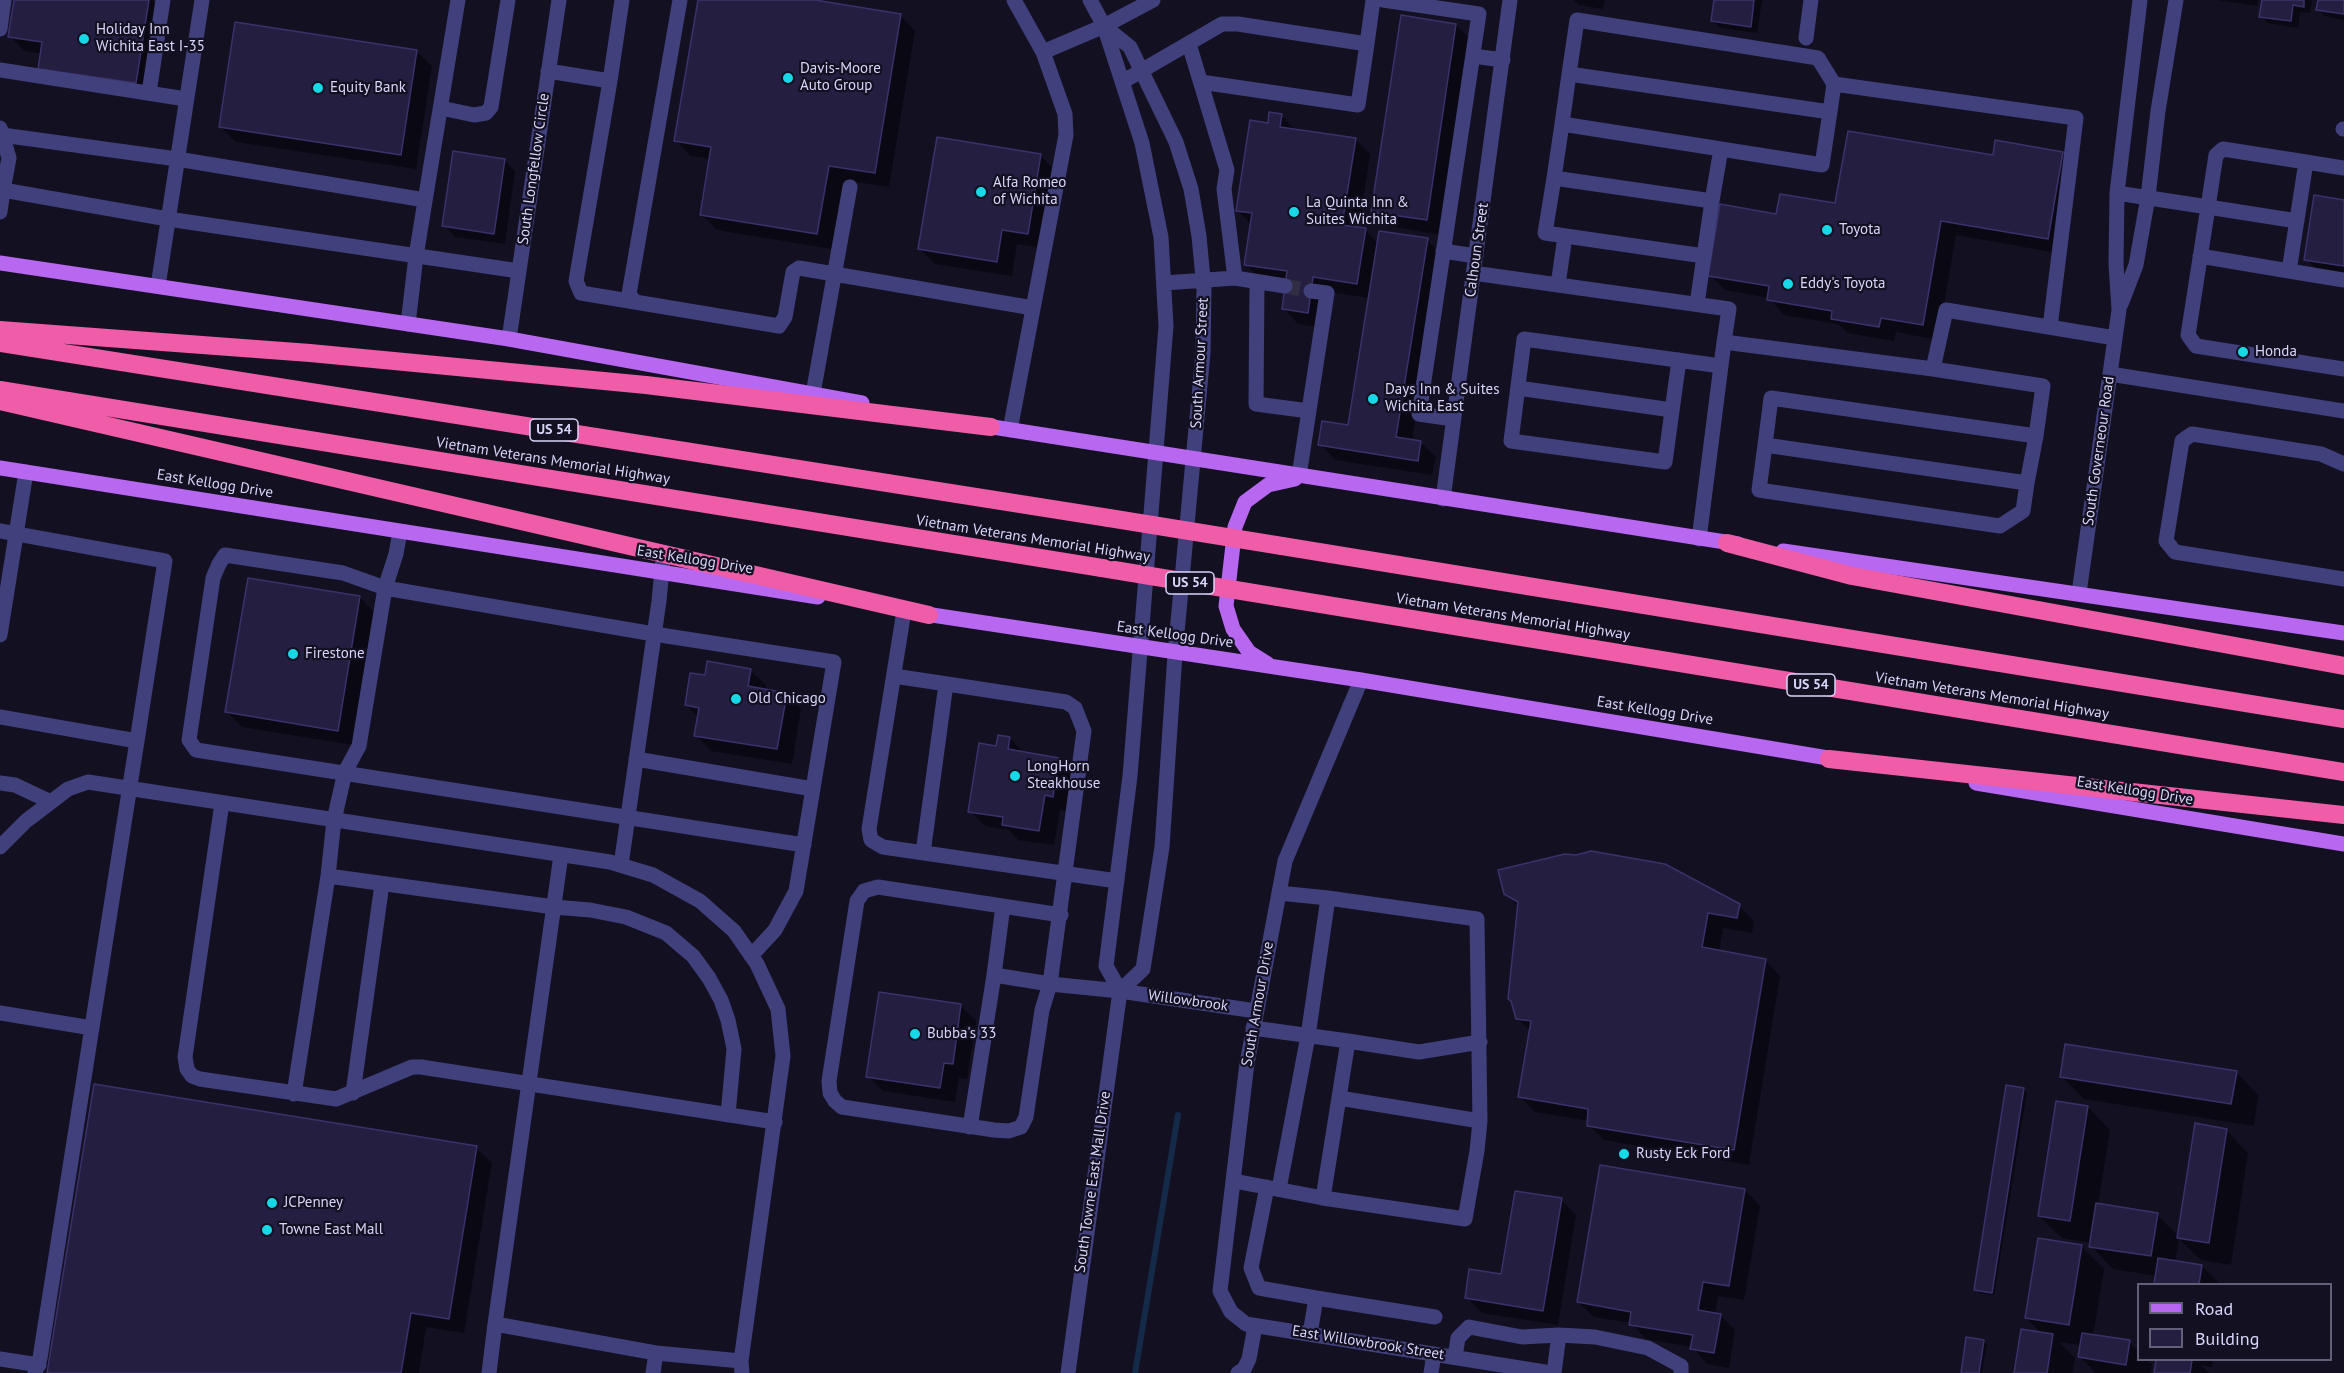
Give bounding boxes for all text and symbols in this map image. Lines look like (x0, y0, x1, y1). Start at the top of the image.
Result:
place label: Holiday Inn Wichita East I-35 (96, 21, 205, 56)
marker: Holiday Inn Wichita East I-35 (77, 32, 91, 46)
place label: Davis-Moore Auto Group (800, 60, 881, 95)
marker: Davis-Moore Auto Group (781, 71, 795, 85)
place label: Equity Bank (330, 79, 406, 97)
marker: Equity Bank (311, 81, 325, 95)
street label: South Longfellow Circle (514, 92, 554, 246)
place label: Alfa Romeo of Wichita (993, 174, 1066, 209)
marker: Alfa Romeo of Wichita (974, 185, 988, 199)
place label: La Quinta Inn & Suites Wichita (1306, 194, 1409, 229)
street label: Calhoun Street (1461, 202, 1493, 298)
marker: La Quinta Inn & Suites Wichita (1287, 205, 1301, 219)
place label: Toyota (1839, 221, 1881, 239)
marker: Toyota (1820, 223, 1834, 237)
place label: Eddy's Toyota (1800, 275, 1885, 293)
marker: Eddy's Toyota (1781, 277, 1795, 291)
street label: South Armour Street (1188, 297, 1212, 429)
place label: Honda (2255, 343, 2297, 361)
marker: Honda (2236, 345, 2250, 359)
street label: South Governeour Road (2080, 375, 2118, 527)
place label: Days Inn & Suites Wichita East (1385, 381, 1499, 416)
marker: Days Inn & Suites Wichita East (1366, 392, 1380, 406)
road number: US 54 (530, 419, 578, 441)
street label: Vietnam Veterans Memorial Highway (435, 434, 671, 488)
street label: East Kellogg Drive (156, 466, 274, 502)
street label: Vietnam Veterans Memorial Highway (915, 512, 1151, 566)
street label: East Kellogg Drive (636, 542, 754, 578)
road number: US 54 (1166, 572, 1214, 594)
street label: Vietnam Veterans Memorial Highway (1395, 590, 1631, 644)
street label: East Kellogg Drive (1116, 618, 1234, 652)
place label: Firestone (305, 645, 365, 663)
marker: Firestone (286, 647, 300, 661)
street label: Vietnam Veterans Memorial Highway (1874, 669, 2110, 723)
road number: US 54 (1787, 674, 1835, 696)
place label: Old Chicago (748, 690, 826, 708)
marker: Old Chicago (729, 692, 743, 706)
street label: East Kellogg Drive (1596, 693, 1714, 729)
place label: LongHorn Steakhouse (1027, 758, 1100, 793)
marker: LongHorn Steakhouse (1008, 769, 1022, 783)
street label: East Kellogg Drive (2076, 773, 2194, 809)
street label: South Armour Drive (1238, 940, 1278, 1068)
street label: Willowbrook (1147, 986, 1229, 1016)
place label: Bubba's 33 (927, 1025, 996, 1043)
marker: Bubba's 33 (908, 1027, 922, 1041)
street label: South Towne East Mall Drive (1071, 1090, 1115, 1274)
place label: Rusty Eck Ford (1636, 1145, 1730, 1163)
marker: Rusty Eck Ford (1617, 1147, 1631, 1161)
place label: JCPenney (284, 1194, 343, 1212)
marker: JCPenney (265, 1196, 279, 1210)
place label: Towne East Mall (279, 1221, 383, 1239)
marker: Towne East Mall (260, 1223, 274, 1237)
legend (2137, 1283, 2332, 1361)
text: Road (2195, 1297, 2233, 1320)
street label: East Willowbrook Street (1291, 1322, 1445, 1364)
text: Building (2195, 1327, 2259, 1350)

